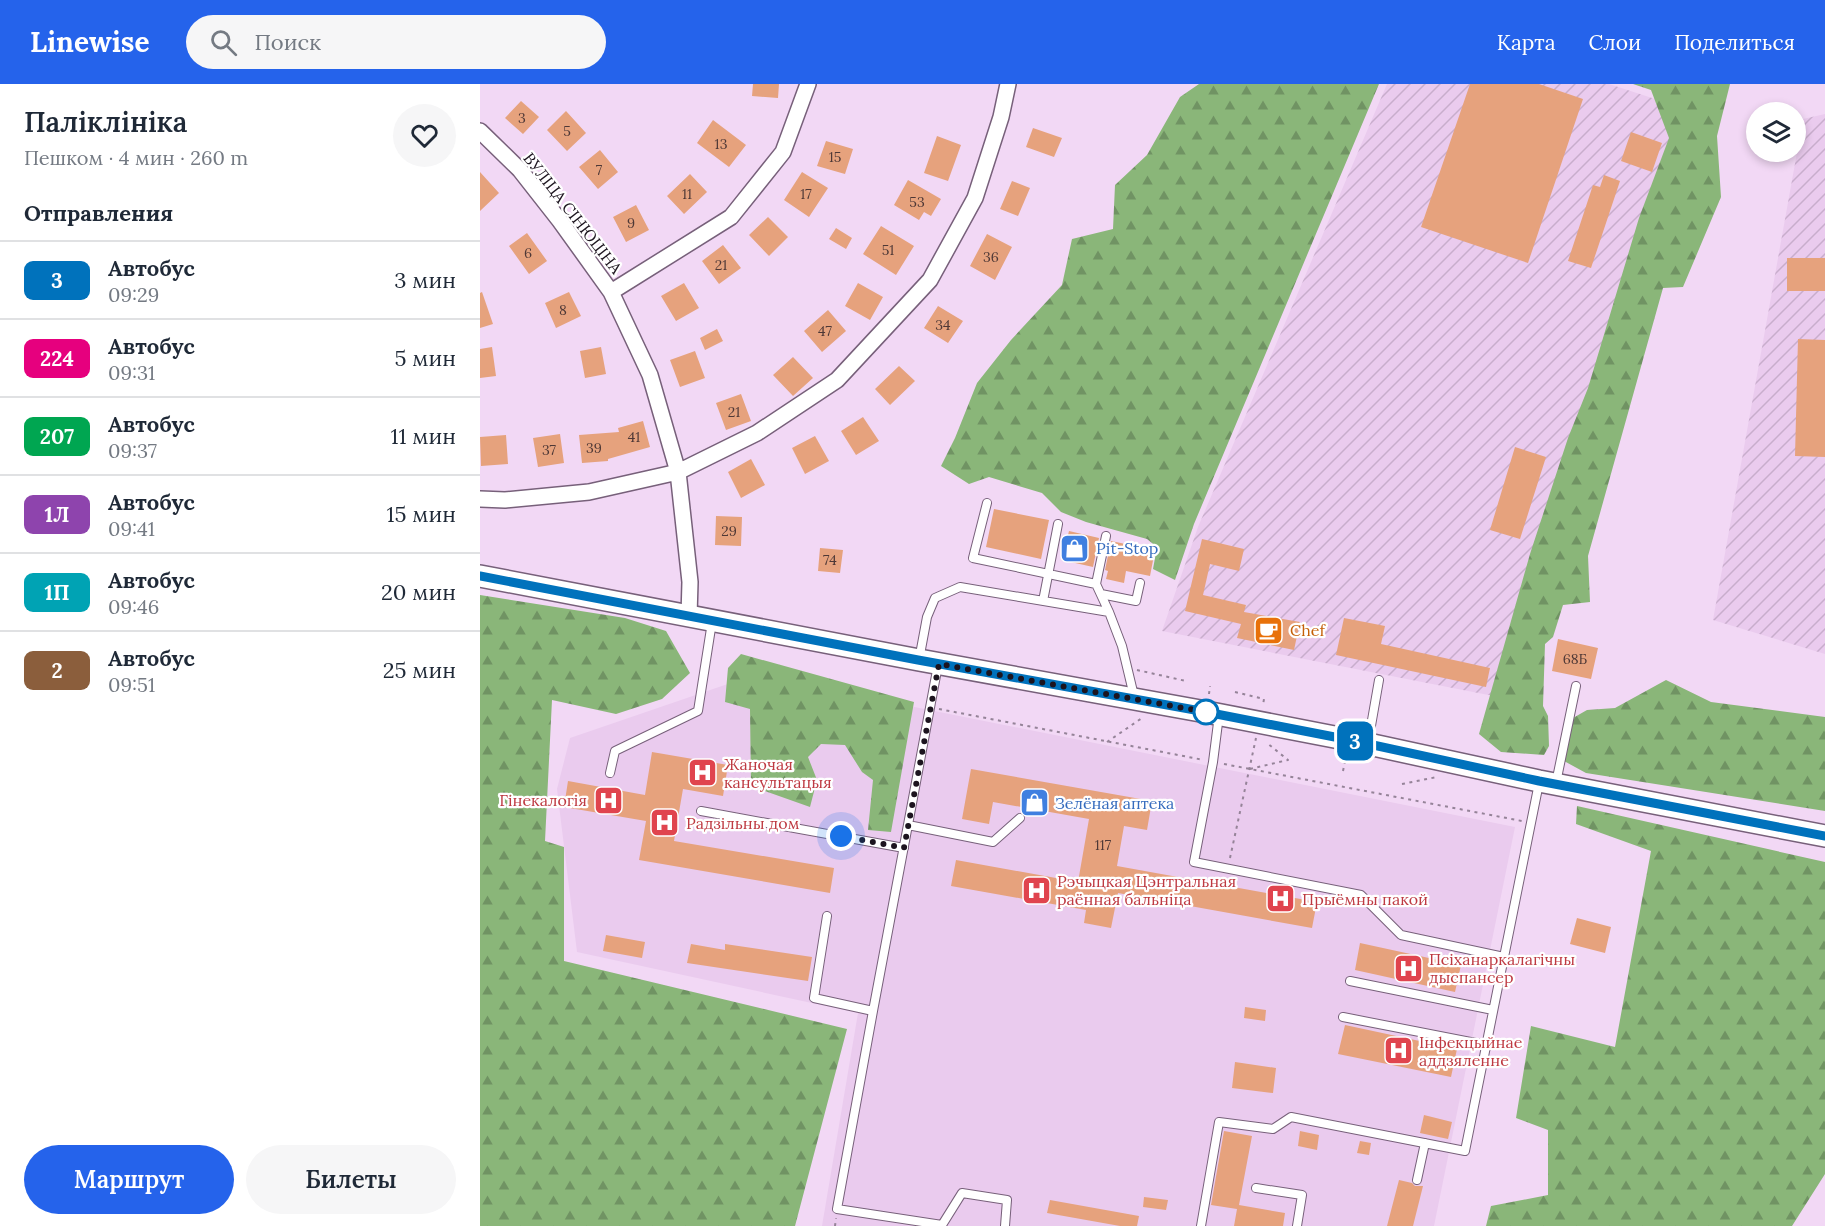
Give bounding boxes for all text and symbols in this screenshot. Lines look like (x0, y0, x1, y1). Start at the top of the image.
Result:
search box (186, 15, 606, 69)
text: Linewise (30, 24, 150, 60)
icon: search (207, 26, 240, 59)
text: Поиск (255, 28, 321, 56)
text: Карта (1497, 29, 1556, 56)
text: Слои (1589, 29, 1641, 56)
text: Поделиться (1674, 29, 1795, 56)
map controls (1746, 102, 1806, 162)
button: layers (1746, 102, 1806, 162)
text: Паліклініка (24, 104, 187, 140)
button: heart (393, 104, 456, 167)
house number: 3 (518, 109, 526, 127)
house number: 5 (563, 122, 571, 140)
house number: 13 (715, 135, 728, 153)
text: Пешком · 4 мин · 260 m (24, 145, 248, 170)
street label: ВУЛІЦА СІНЮЦІНА (519, 148, 627, 278)
house number: 15 (829, 148, 841, 166)
house number: 7 (596, 161, 603, 179)
house number: 11 (682, 185, 692, 203)
house number: 17 (800, 185, 812, 203)
house number: 53 (909, 193, 925, 211)
text: Отправления (24, 199, 173, 227)
house number: 9 (627, 214, 635, 232)
house number: 51 (882, 241, 894, 259)
house number: 6 (524, 244, 532, 262)
house number: 36 (983, 248, 999, 266)
text: Автобус (108, 254, 195, 282)
house number: 21 (715, 256, 727, 274)
text: 3 мин (394, 266, 456, 294)
text: 3 (51, 267, 63, 294)
text: 09:29 (108, 282, 159, 307)
house number: 8 (559, 301, 567, 319)
house number: 34 (935, 316, 951, 334)
house number: 47 (818, 322, 833, 340)
text: Автобус (108, 332, 195, 360)
text: 5 мин (395, 344, 456, 372)
text: 224 (40, 345, 74, 372)
text: 09:31 (108, 360, 155, 385)
house number: 21 (728, 403, 740, 421)
text: Автобус (108, 410, 195, 438)
text: 11 мин (390, 422, 456, 450)
text: 207 (40, 423, 74, 450)
house number: 41 (628, 428, 640, 446)
text: 09:37 (108, 438, 157, 463)
house number: 39 (586, 439, 602, 457)
house number: 37 (542, 441, 557, 459)
text: Автобус (108, 488, 195, 516)
text: 15 мин (387, 500, 456, 528)
text: 1Л (44, 501, 70, 528)
text: 09:41 (108, 516, 155, 541)
house number: 29 (721, 522, 737, 540)
shop icon: Pit-Stop (1059, 532, 1091, 564)
place label: Pit-Stop (1096, 538, 1158, 558)
house number: 74 (823, 551, 837, 569)
text: Автобус (108, 566, 195, 594)
text: 20 мин (381, 578, 456, 606)
text: 1П (44, 579, 70, 606)
text: 09:46 (108, 594, 159, 619)
cafe icon: Chef (1253, 614, 1285, 646)
place label: Chef (1290, 620, 1326, 640)
text: Автобус (108, 644, 195, 672)
house number: 68Б (1563, 650, 1588, 668)
text: 25 мин (383, 656, 456, 684)
text: 2 (51, 657, 63, 684)
text: 09:51 (108, 672, 155, 697)
unlabelled marker (1193, 699, 1219, 725)
line badge: 3 (1336, 722, 1374, 760)
text: 3 (1349, 728, 1361, 755)
place label: Жаночая кансультацыя (724, 754, 832, 792)
hospital icon: Жаночая кансультацыя (687, 757, 719, 789)
hospital icon: Гінекалогія (592, 784, 624, 816)
shop icon: Зелёная аптека (1018, 787, 1050, 819)
place label: Гінекалогія (499, 790, 587, 810)
place label: Зелёная аптека (1055, 793, 1174, 813)
hospital icon: Радзільны дом (649, 807, 681, 839)
place label: Радзільны дом (686, 813, 800, 833)
your location (826, 821, 856, 851)
house number: 117 (1095, 836, 1112, 854)
place label: Рэчыцкая Цэнтральная раённая бальніца (1057, 871, 1236, 909)
hospital icon: Рэчыцкая Цэнтральная раённая бальніца (1020, 874, 1052, 906)
hospital icon: Прыёмны пакой (1265, 883, 1297, 915)
place label: Прыёмны пакой (1302, 889, 1428, 909)
place label: Псіханаркалагічны дыспансер (1429, 949, 1575, 987)
hospital icon: Псіханаркалагічны дыспансер (1392, 952, 1424, 984)
place label: Інфекцыйнае аддзяленне (1419, 1032, 1523, 1070)
hospital icon: Інфекцыйнае аддзяленне (1382, 1035, 1414, 1067)
button: Маршрут (24, 1145, 234, 1214)
button: Билеты (246, 1145, 456, 1214)

